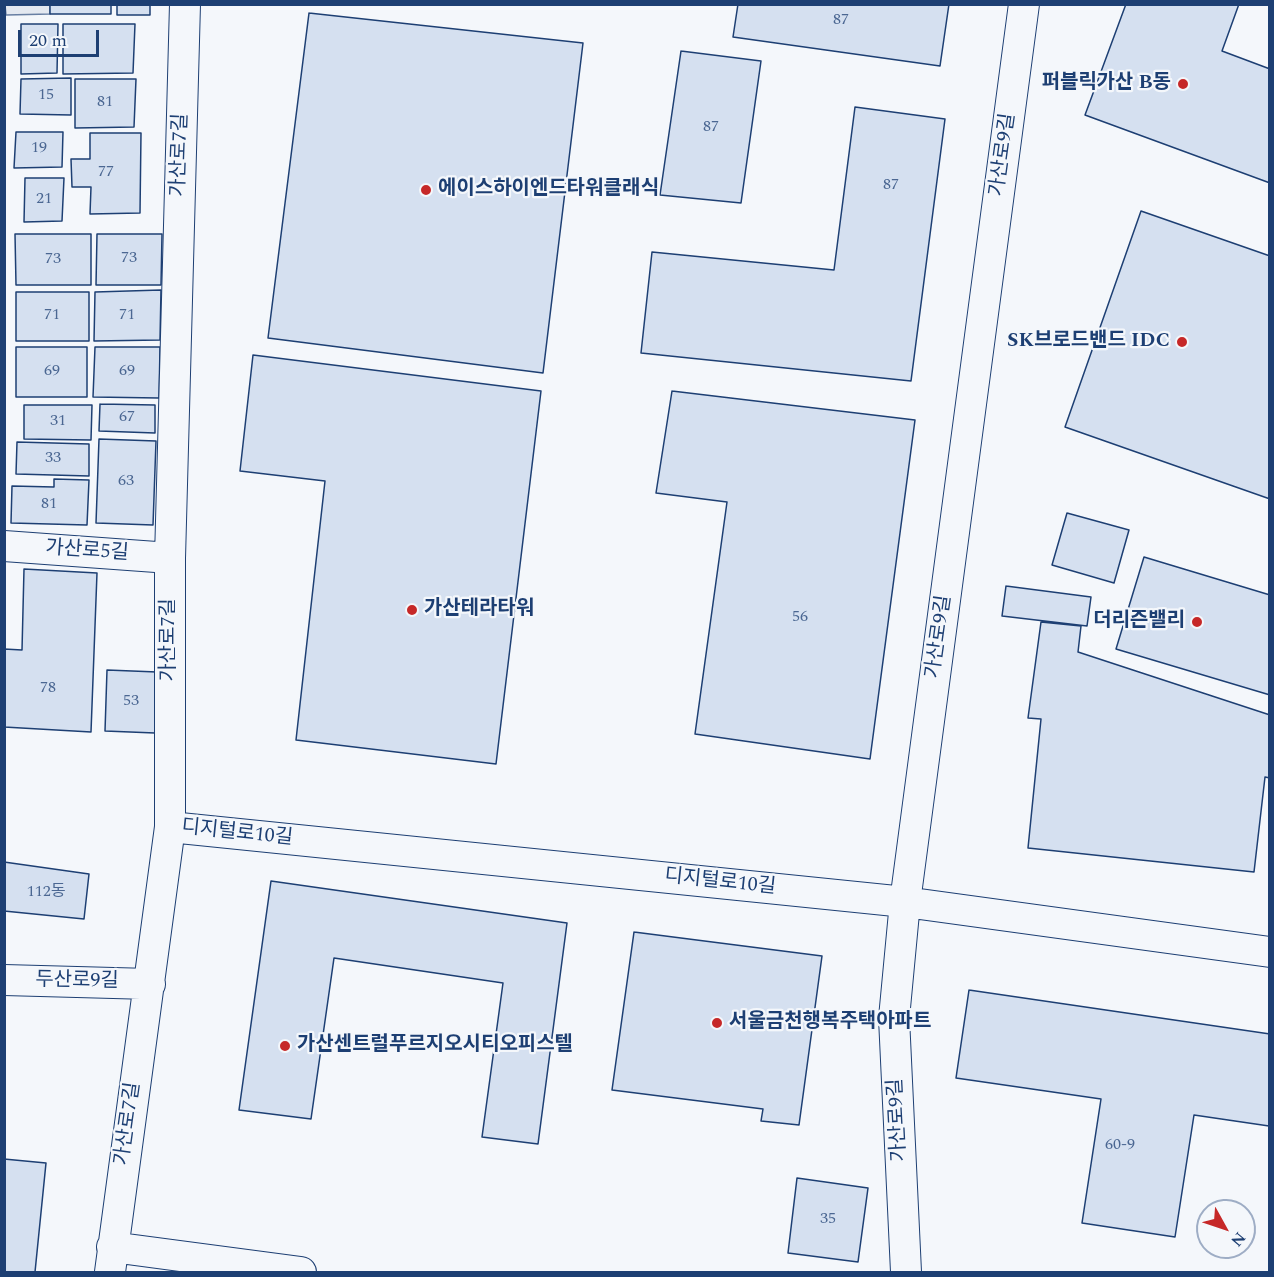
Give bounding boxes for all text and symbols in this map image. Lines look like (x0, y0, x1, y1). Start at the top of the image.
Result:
house number: 87 (833, 11, 849, 31)
scale bar (21, 18, 102, 56)
text: 20 m (29, 27, 67, 54)
place label: 퍼블릭가산 B동 (1041, 72, 1171, 96)
marker: 퍼블릭가산 B동 (1176, 77, 1190, 91)
house number: 15 (38, 86, 54, 106)
house number: 81 (97, 93, 113, 113)
street label: 가산로9길 (986, 112, 1022, 198)
street label: 가산로7길 (168, 113, 194, 197)
house number: 87 (703, 118, 719, 138)
house number: 19 (31, 139, 47, 159)
house number: 77 (98, 163, 114, 183)
house number: 87 (883, 176, 899, 196)
place label: 에이스하이엔드타워클래식 (438, 178, 659, 202)
marker: 에이스하이엔드타워클래식 (419, 183, 433, 197)
house number: 21 (36, 190, 52, 210)
house number: 73 (121, 249, 137, 269)
house number: 73 (45, 250, 61, 270)
house number: 71 (44, 306, 60, 326)
house number: 71 (119, 306, 135, 326)
place label: SK브로드밴드 IDC (1007, 330, 1170, 354)
marker: SK브로드밴드 IDC (1175, 335, 1189, 349)
house number: 69 (44, 362, 60, 382)
house number: 69 (119, 362, 135, 382)
house number: 67 (119, 408, 135, 428)
house number: 31 (50, 412, 66, 432)
house number: 33 (45, 449, 61, 469)
house number: 63 (118, 472, 134, 492)
house number: 81 (41, 495, 57, 515)
street label: 가산로5길 (44, 537, 130, 567)
street label: 가산로9길 (922, 594, 958, 680)
street label: 가산로7길 (158, 598, 182, 682)
place label: 가산테라타워 (424, 598, 534, 622)
marker: 가산테라타워 (405, 603, 419, 617)
house number: 56 (792, 608, 808, 628)
place label: 더리즌밸리 (1093, 610, 1185, 634)
marker: 더리즌밸리 (1190, 615, 1204, 629)
house number: 78 (40, 679, 56, 699)
house number: 53 (123, 692, 139, 712)
street label: 디지털로10길 (180, 816, 294, 852)
street label: 디지털로10길 (663, 865, 777, 901)
house number: 112동 (27, 883, 65, 903)
street label: 두산로9길 (35, 969, 119, 995)
place label: 서울금천행복주택아파트 (729, 1011, 931, 1035)
marker: 서울금천행복주택아파트 (710, 1016, 724, 1030)
place label: 가산센트럴푸르지오시티오피스텔 (297, 1034, 573, 1058)
marker: 가산센트럴푸르지오시티오피스텔 (278, 1039, 292, 1053)
street label: 가산로9길 (885, 1078, 913, 1162)
street label: 가산로7길 (111, 1081, 147, 1167)
house number: 60-9 (1105, 1136, 1135, 1156)
north arrow (1196, 1199, 1256, 1259)
house number: 35 (820, 1210, 836, 1230)
text: N (1225, 1227, 1252, 1252)

